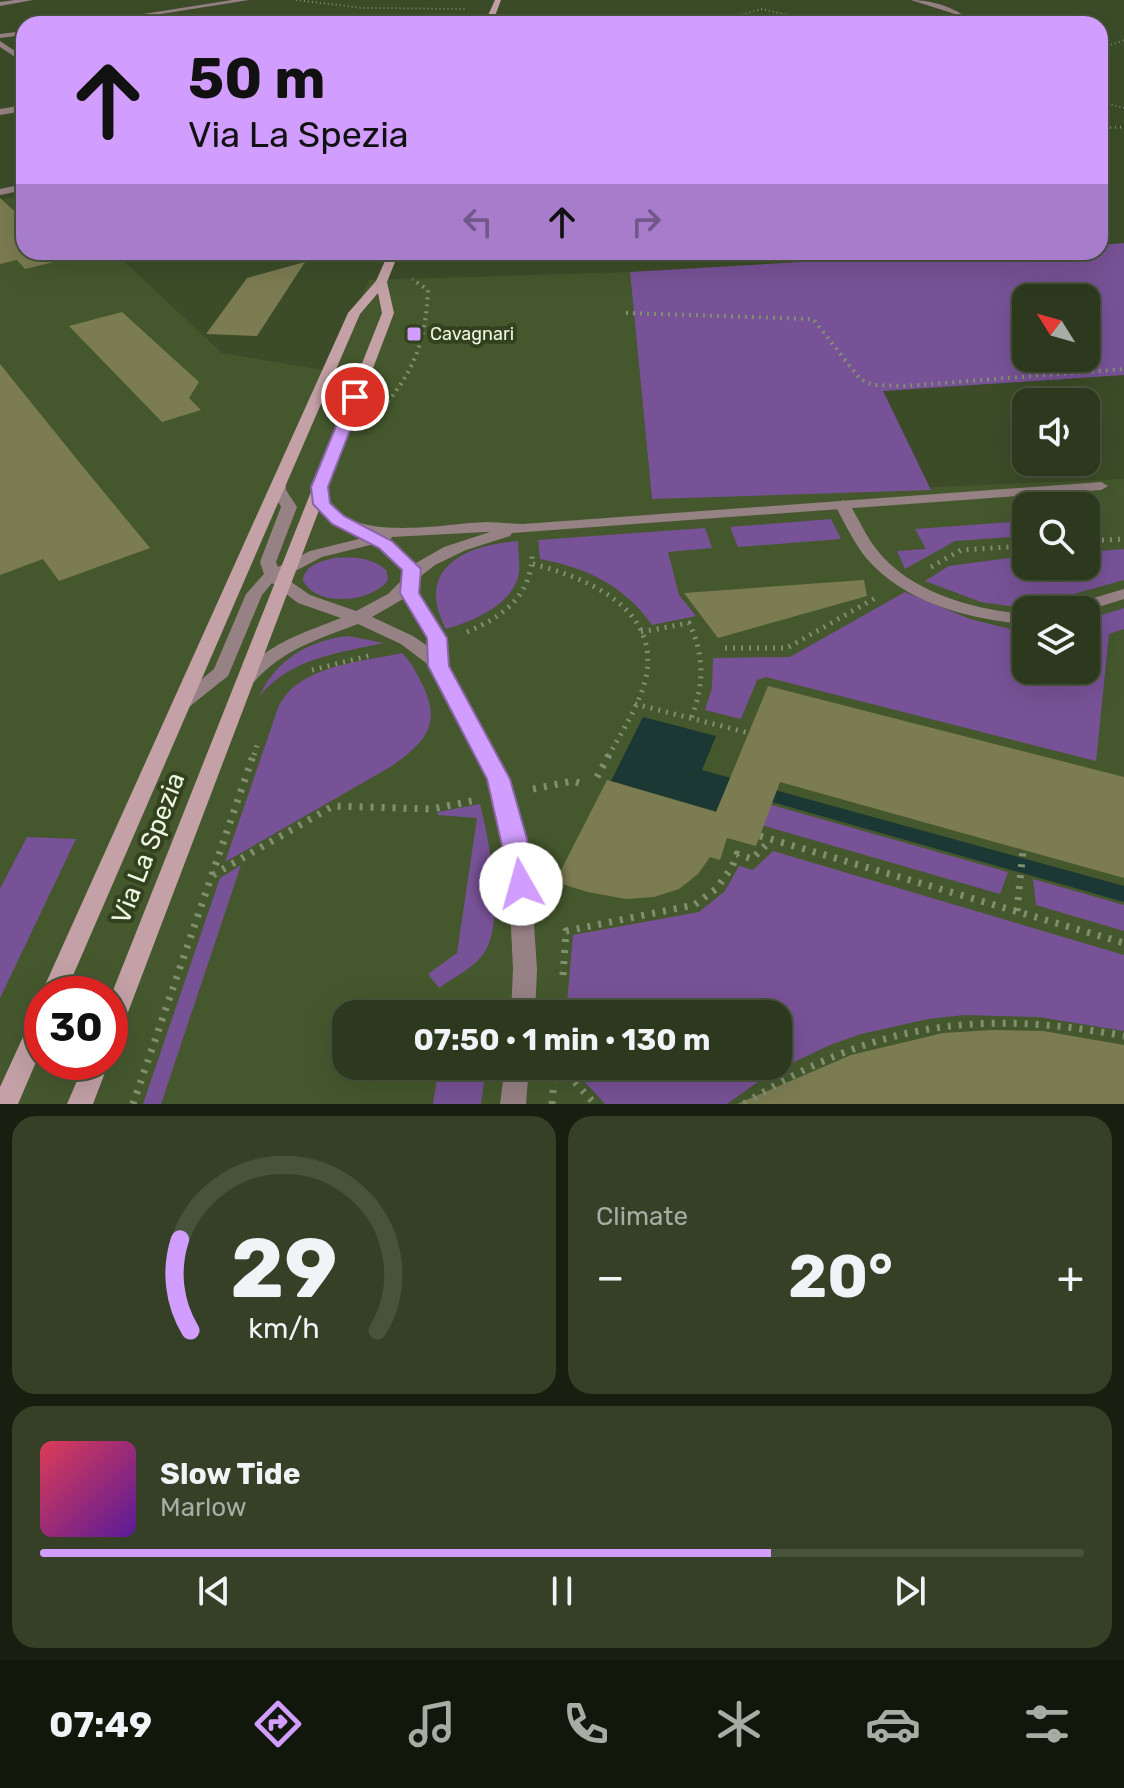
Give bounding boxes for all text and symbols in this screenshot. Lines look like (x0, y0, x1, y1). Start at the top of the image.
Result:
text: 50 m (188, 46, 325, 112)
icon: ahead (56, 48, 160, 152)
text: Via La Spezia (188, 113, 409, 156)
icon: left (456, 200, 500, 244)
icon: ahead (540, 200, 584, 244)
icon: right (624, 200, 668, 244)
north arrow (1012, 284, 1100, 372)
map controls (1012, 284, 1100, 684)
place label: Cavagnari (430, 323, 514, 345)
marker: Cavagnari (405, 325, 423, 343)
pin (321, 363, 389, 431)
icon: arrive (333, 375, 377, 419)
button: sound (1012, 388, 1100, 476)
button: search (1012, 492, 1100, 580)
button: layers (1012, 596, 1100, 684)
street label: Via La Spezia (105, 768, 192, 928)
position arrow (479, 842, 563, 926)
speed limit sign: 30 (24, 976, 128, 1080)
text: 07:50 · 1 min · 130 m (413, 1022, 711, 1058)
text: Climate (596, 1201, 688, 1232)
text: 29 (230, 1219, 338, 1318)
text: 20° (788, 1241, 893, 1312)
text: − (596, 1251, 625, 1303)
text: + (1057, 1251, 1084, 1303)
text: km/h (248, 1311, 320, 1345)
text: Slow Tide (160, 1456, 300, 1492)
text: Marlow (160, 1492, 247, 1523)
icon: previous (192, 1569, 236, 1613)
icon: pause (540, 1569, 584, 1613)
icon: next (888, 1569, 932, 1613)
icon: directions (250, 1696, 306, 1752)
icon: music (404, 1696, 460, 1752)
icon: phone (558, 1696, 614, 1752)
icon: climate (711, 1696, 767, 1752)
icon: car (865, 1696, 921, 1752)
icon: filters (1019, 1696, 1075, 1752)
text: 07:49 (49, 1703, 152, 1746)

